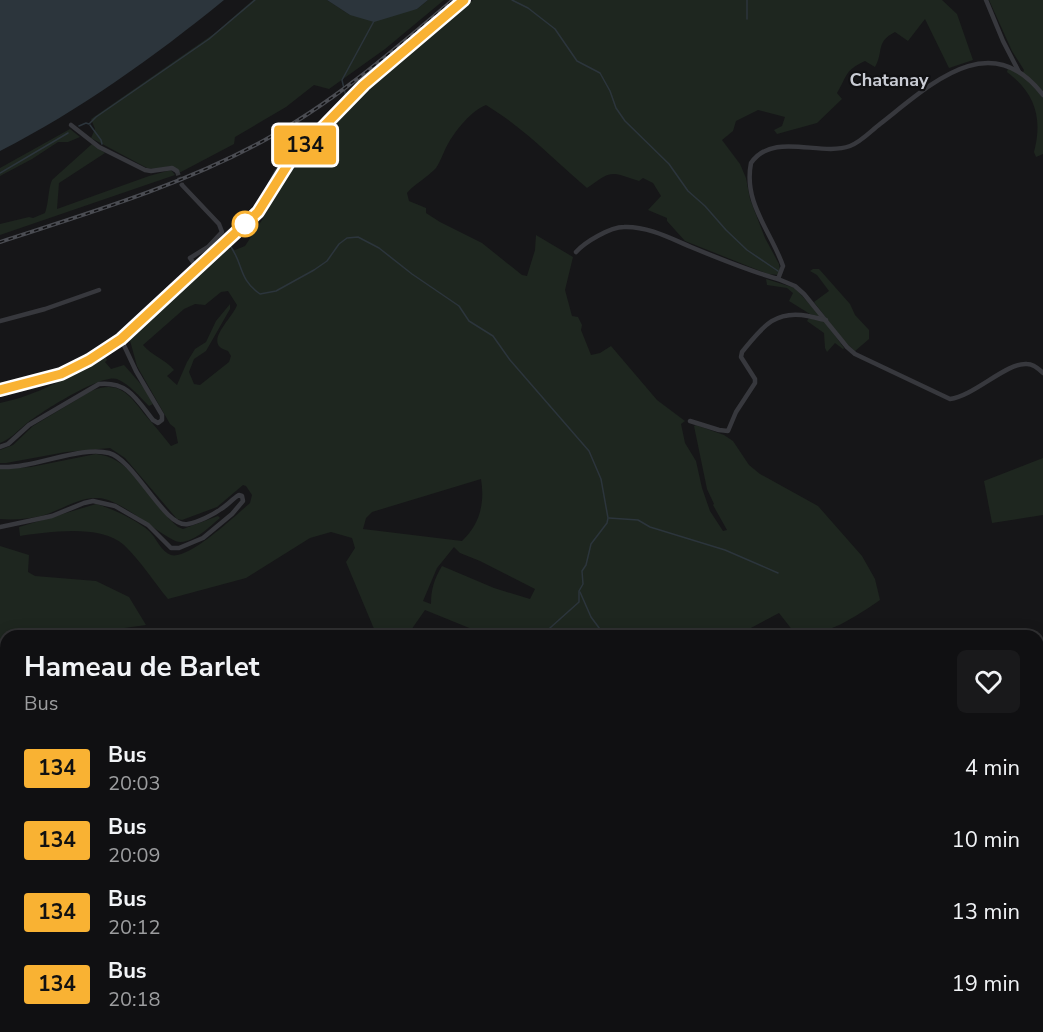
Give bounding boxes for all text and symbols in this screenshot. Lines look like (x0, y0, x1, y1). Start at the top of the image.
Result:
district label: Chatanay (849, 68, 929, 92)
line badge: 134 (270, 126, 340, 164)
text: 134 (286, 131, 324, 159)
unlabelled marker (232, 211, 258, 237)
text: Hameau de Barlet (24, 648, 260, 686)
button: heart (957, 650, 1020, 713)
text: Bus (24, 690, 58, 717)
text: Bus (108, 740, 147, 770)
text: 4 min (965, 753, 1020, 783)
text: 134 (38, 754, 76, 782)
text: 20:03 (108, 770, 161, 797)
text: Bus (108, 812, 147, 842)
text: 10 min (952, 825, 1020, 855)
text: 134 (38, 826, 76, 854)
text: 20:09 (108, 842, 161, 869)
text: Bus (108, 884, 147, 914)
text: 13 min (952, 897, 1020, 927)
text: 134 (38, 898, 76, 926)
text: 20:12 (108, 914, 161, 941)
text: Bus (108, 956, 147, 986)
text: 19 min (952, 969, 1020, 999)
text: 134 (38, 970, 76, 998)
text: 20:18 (108, 986, 161, 1013)

